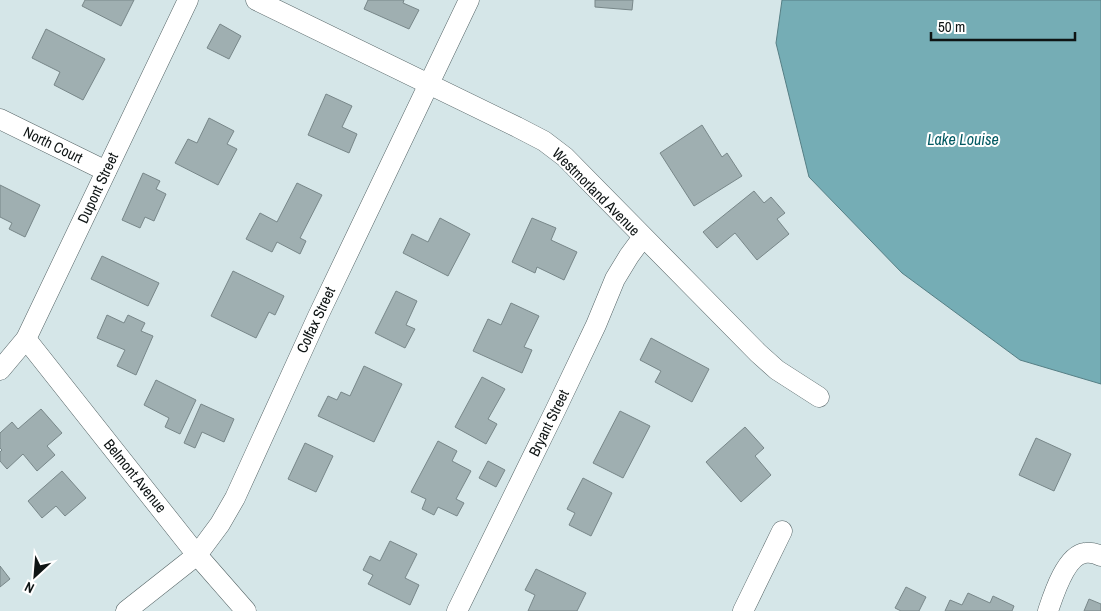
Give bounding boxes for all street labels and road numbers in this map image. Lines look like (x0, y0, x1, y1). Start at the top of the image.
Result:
street label: North Court (20, 121, 87, 168)
street label: Westmorland Avenue (548, 143, 645, 240)
street label: Dupont Street (72, 148, 123, 227)
street label: Colfax Street (291, 283, 340, 356)
street label: Bryant Street (523, 385, 574, 460)
street label: Belmont Avenue (99, 434, 172, 517)

